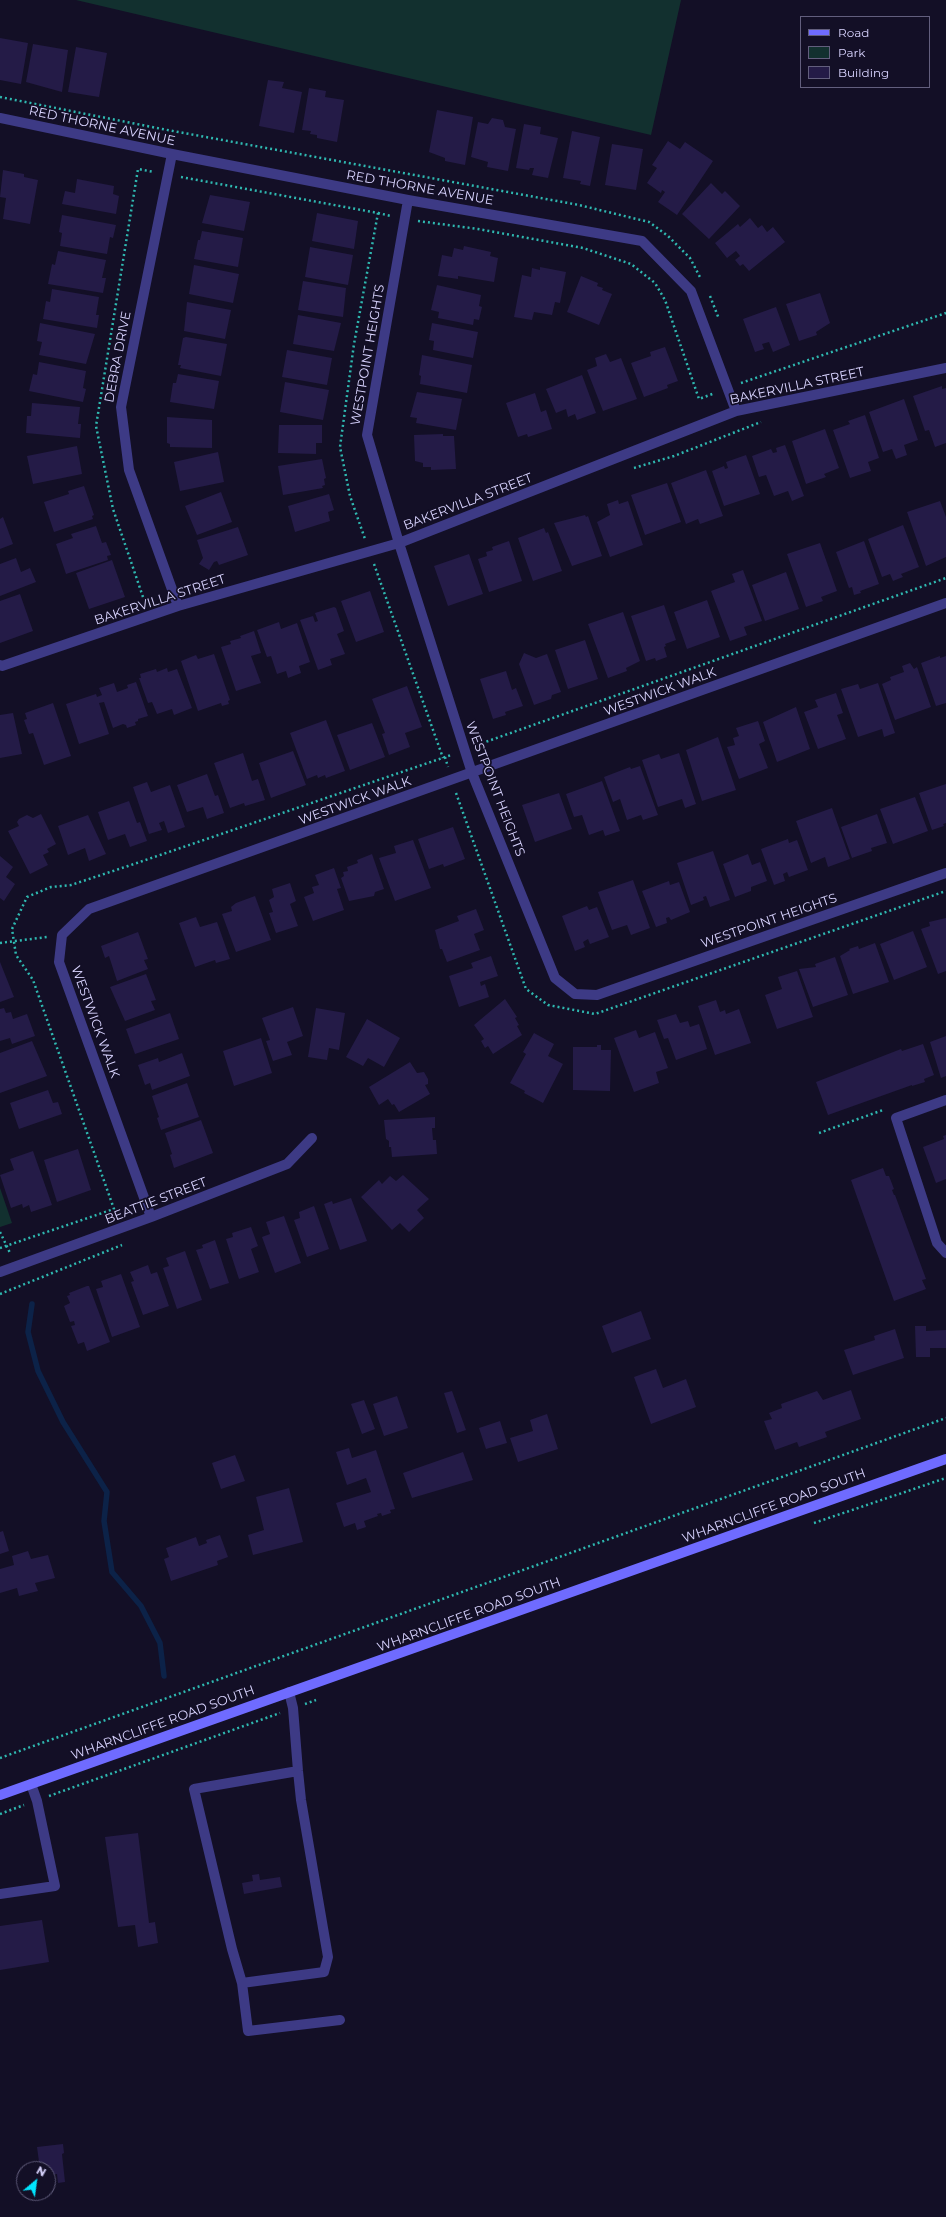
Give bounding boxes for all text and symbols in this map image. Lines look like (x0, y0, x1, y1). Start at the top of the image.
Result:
legend (800, 16, 930, 88)
text: Road (838, 25, 869, 40)
text: Park (838, 45, 865, 60)
text: Building (838, 65, 889, 80)
street label: RED THORNE AVENUE (27, 103, 177, 149)
street label: RED THORNE AVENUE (345, 167, 495, 209)
street label: WESTPOINT HEIGHTS (348, 283, 388, 427)
street label: DEBRA DRIVE (101, 310, 135, 404)
street label: BAKERVILLA STREET (728, 364, 866, 408)
street label: BAKERVILLA STREET (401, 470, 535, 534)
street label: BAKERVILLA STREET (93, 571, 227, 629)
street label: WESTWICK WALK (602, 664, 718, 720)
street label: WESTPOINT HEIGHTS (462, 719, 528, 859)
street label: WESTWICK WALK (297, 773, 413, 829)
street label: WESTPOINT HEIGHTS (699, 890, 839, 952)
street label: WESTWICK WALK (67, 964, 123, 1080)
street label: BEATTIE STREET (103, 1174, 209, 1228)
street label: WHARNCLIFFE ROAD SOUTH (680, 1465, 868, 1547)
street label: WHARNCLIFFE ROAD SOUTH (375, 1574, 563, 1656)
street label: WHARNCLIFFE ROAD SOUTH (69, 1682, 257, 1764)
north arrow (16, 2161, 56, 2201)
text: N (34, 2163, 49, 2180)

